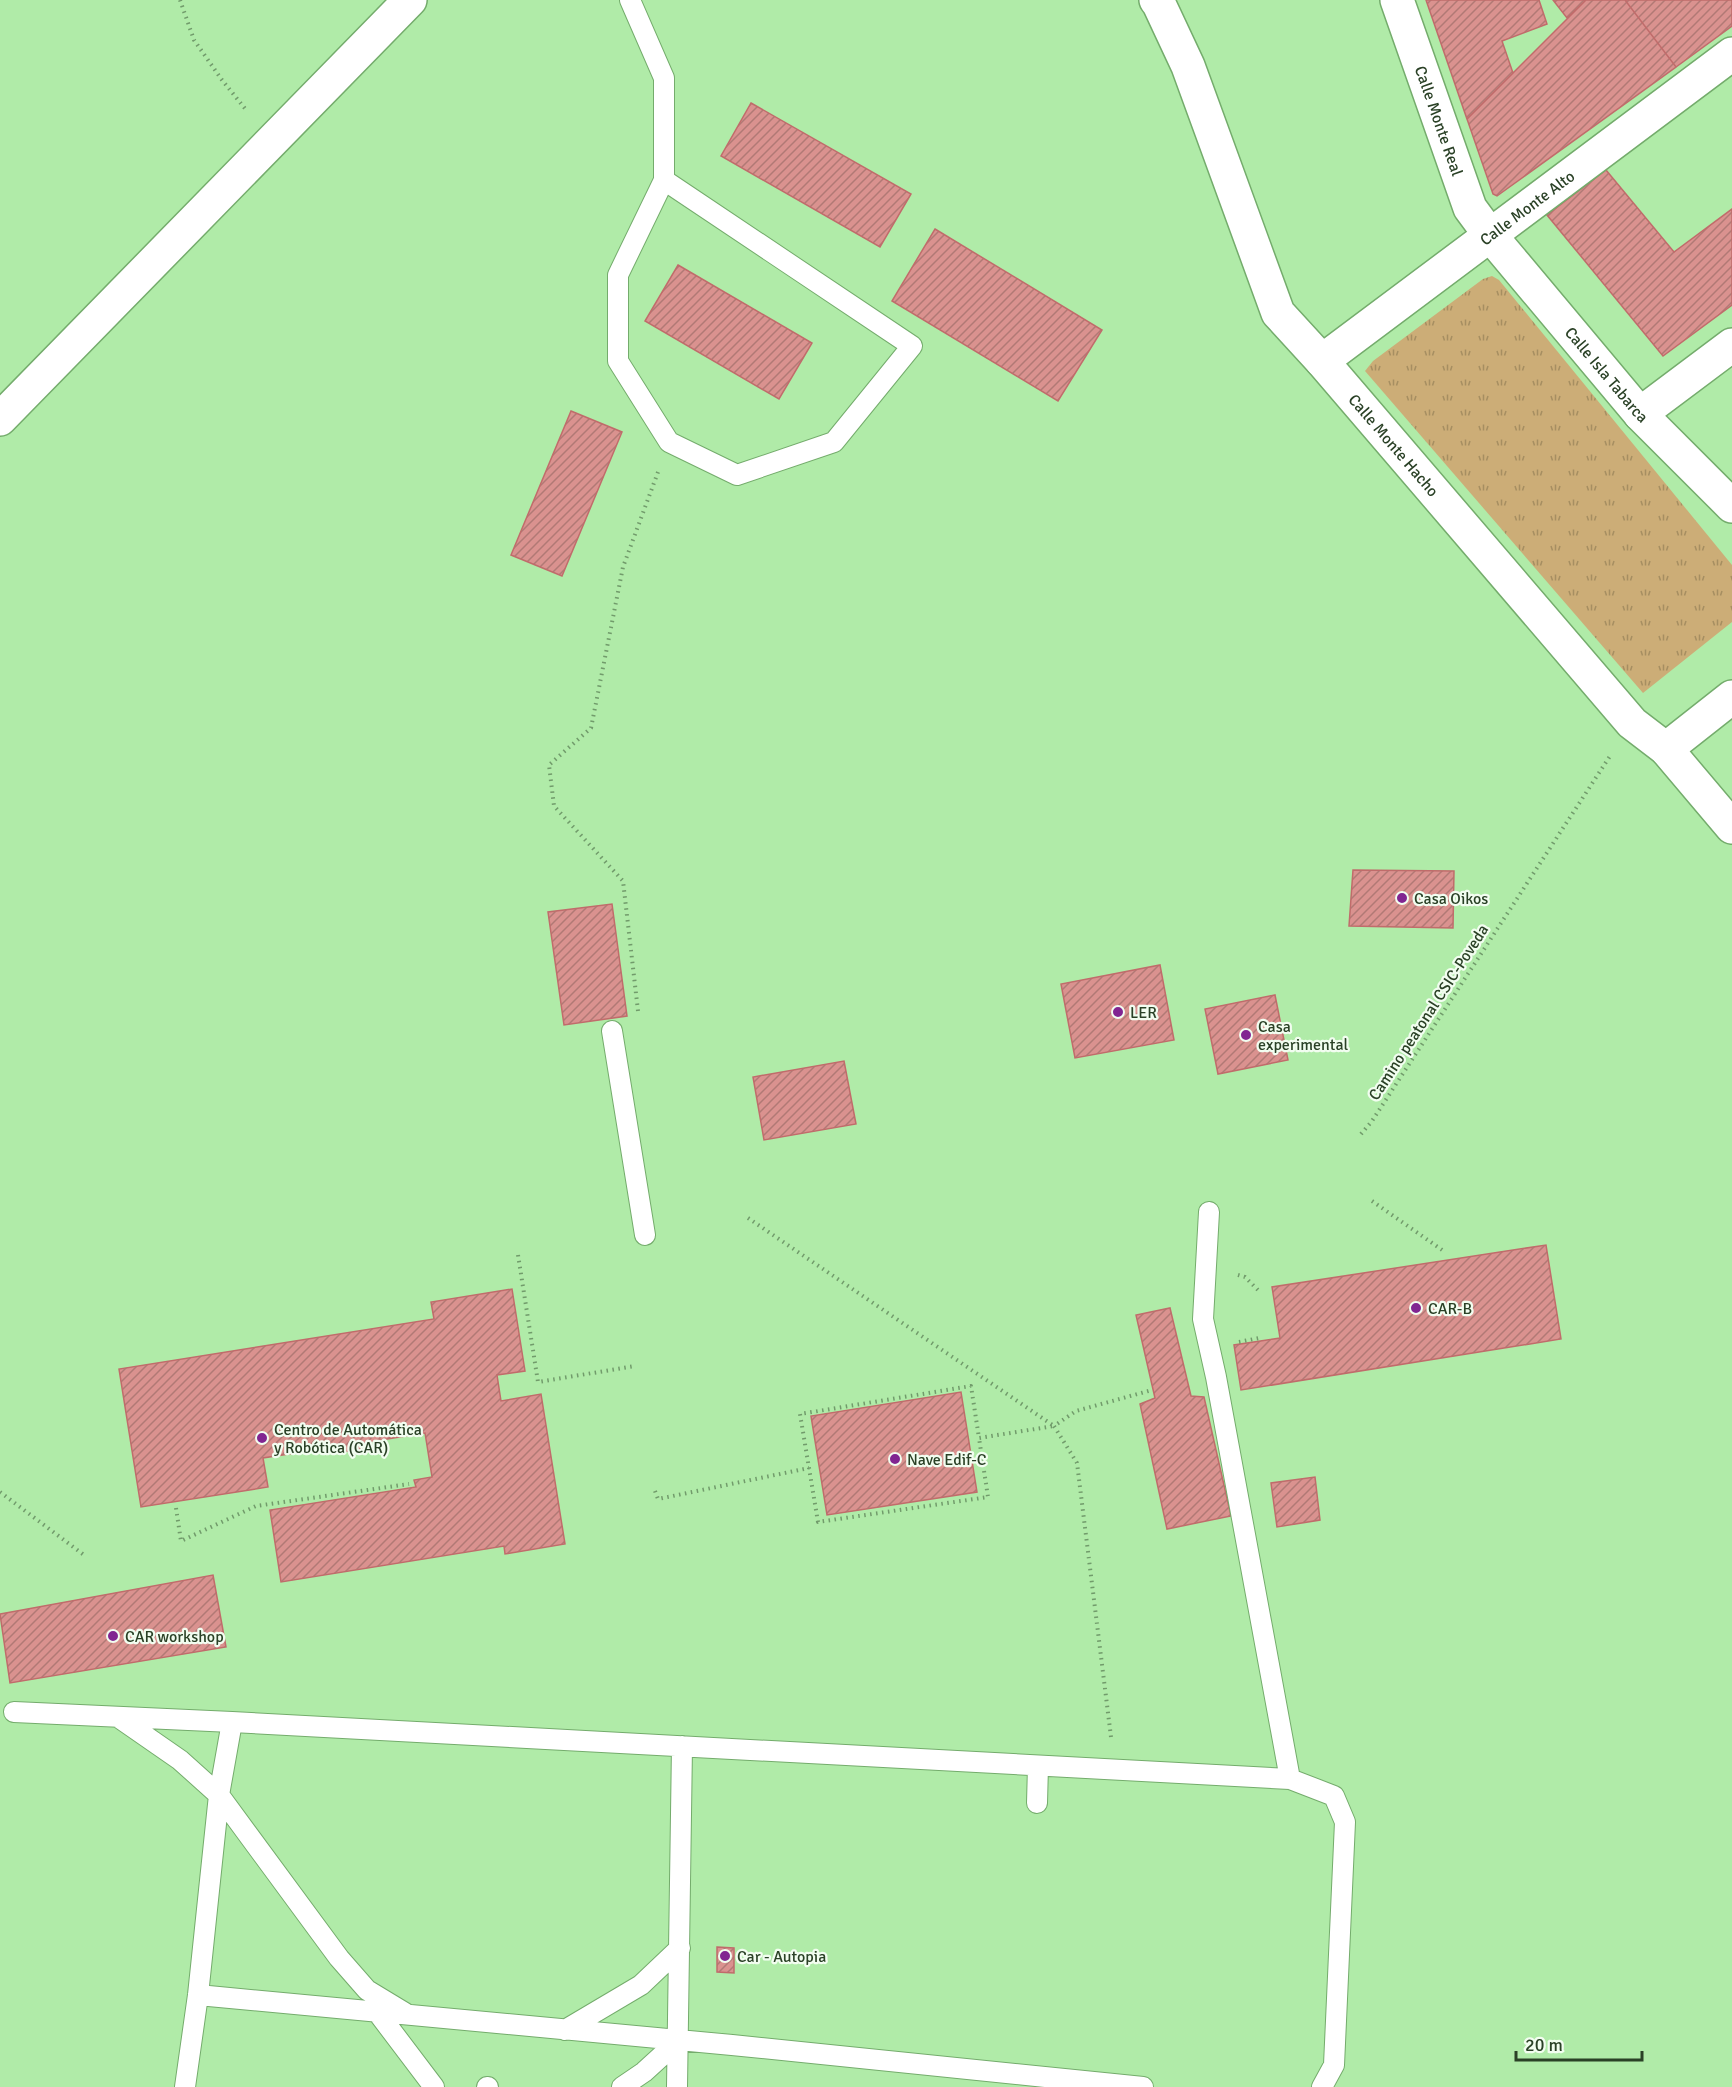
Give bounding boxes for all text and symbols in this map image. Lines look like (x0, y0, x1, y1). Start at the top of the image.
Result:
street label: Calle Monte Real (1410, 63, 1467, 179)
street label: Calle Monte Alto (1476, 166, 1579, 250)
street label: Calle Isla Tabarca (1560, 323, 1652, 427)
street label: Calle Monte Hacho (1344, 390, 1443, 501)
place label: Casa Oikos (1414, 889, 1488, 909)
marker: Casa Oikos (1395, 891, 1409, 905)
street label: Camino peatonal CSIC-Poveda (1364, 921, 1493, 1104)
place label: LER (1130, 1003, 1157, 1023)
marker: LER (1111, 1005, 1125, 1019)
place label: Casa experimental (1258, 1017, 1349, 1055)
marker: Casa experimental (1239, 1028, 1253, 1042)
place label: CAR-B (1428, 1299, 1472, 1319)
marker: CAR-B (1409, 1301, 1423, 1315)
place label: Centro de Automática y Robótica (CAR) (274, 1420, 422, 1458)
marker: Centro de Automática y Robótica (CAR) (255, 1431, 269, 1445)
place label: Nave Edif-C (907, 1450, 987, 1470)
marker: Nave Edif-C (888, 1452, 902, 1466)
place label: CAR workshop (125, 1627, 224, 1647)
marker: CAR workshop (106, 1629, 120, 1643)
place label: Car - Autopia (737, 1947, 826, 1967)
marker: Car - Autopia (718, 1949, 732, 1963)
scale bar (1516, 2024, 1642, 2062)
text: 20 m (1525, 2034, 1563, 2056)

